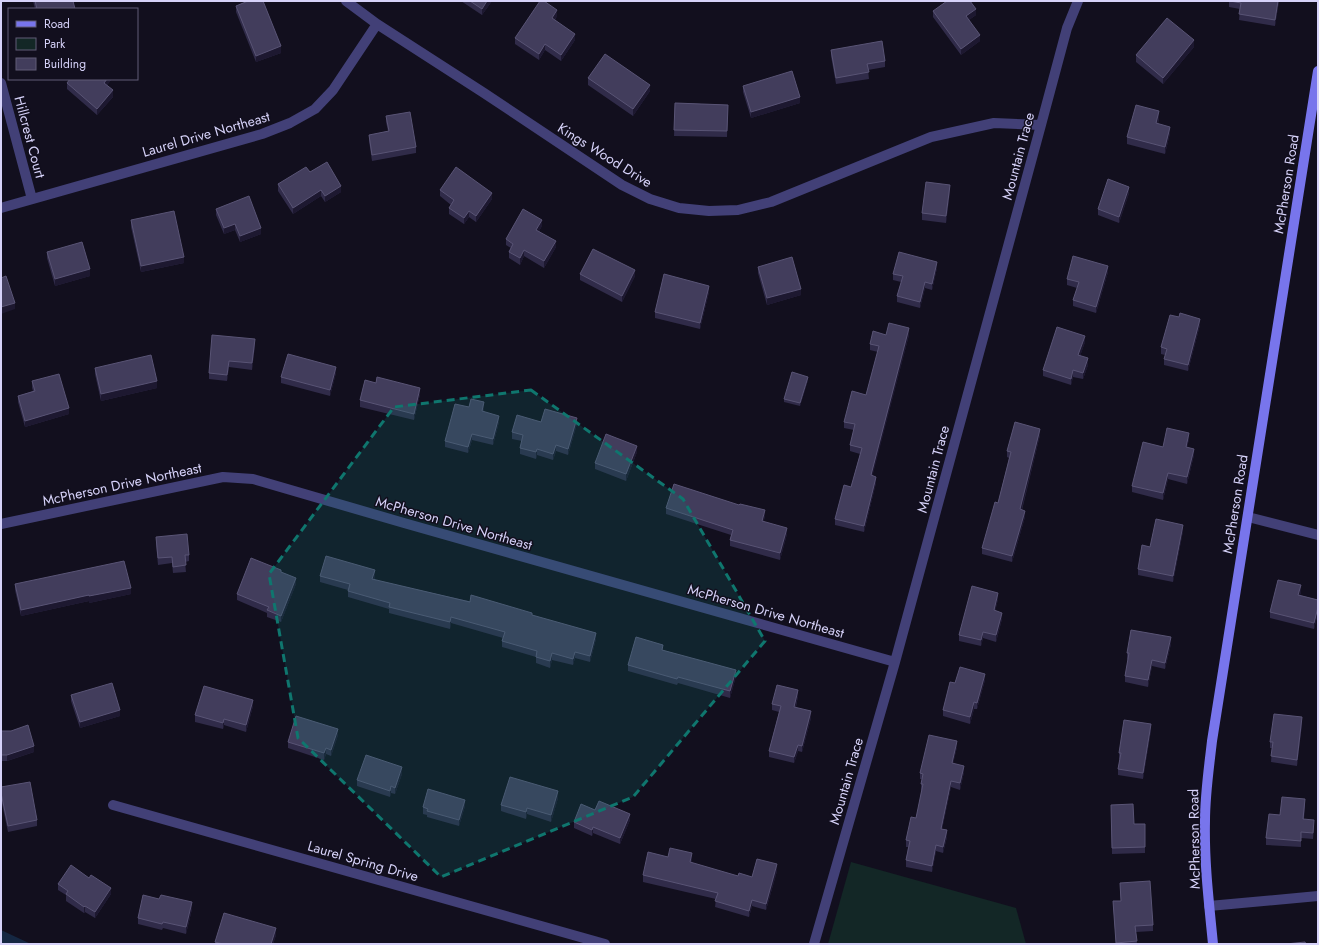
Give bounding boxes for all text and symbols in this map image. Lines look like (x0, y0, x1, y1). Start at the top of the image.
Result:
legend (8, 8, 138, 80)
text: Road (44, 15, 70, 33)
text: Park (44, 35, 66, 53)
text: Building (44, 55, 86, 73)
street label: Hillcrest Court (9, 94, 51, 181)
street label: Laurel Drive Northeast (140, 106, 273, 162)
street label: Mountain Trace (997, 110, 1039, 202)
street label: Kings Wood Drive (554, 118, 656, 192)
street label: McPherson Road (1268, 133, 1304, 235)
street label: Mountain Trace (912, 423, 954, 515)
street label: McPherson Road (1217, 453, 1253, 555)
street label: McPherson Drive Northeast (41, 457, 204, 511)
street label: McPherson Drive Northeast (373, 491, 535, 555)
street label: McPherson Drive Northeast (685, 579, 847, 643)
street label: Mountain Trace (824, 735, 868, 827)
street label: McPherson Road (1183, 789, 1205, 889)
street label: Laurel Spring Drive (305, 836, 421, 886)

